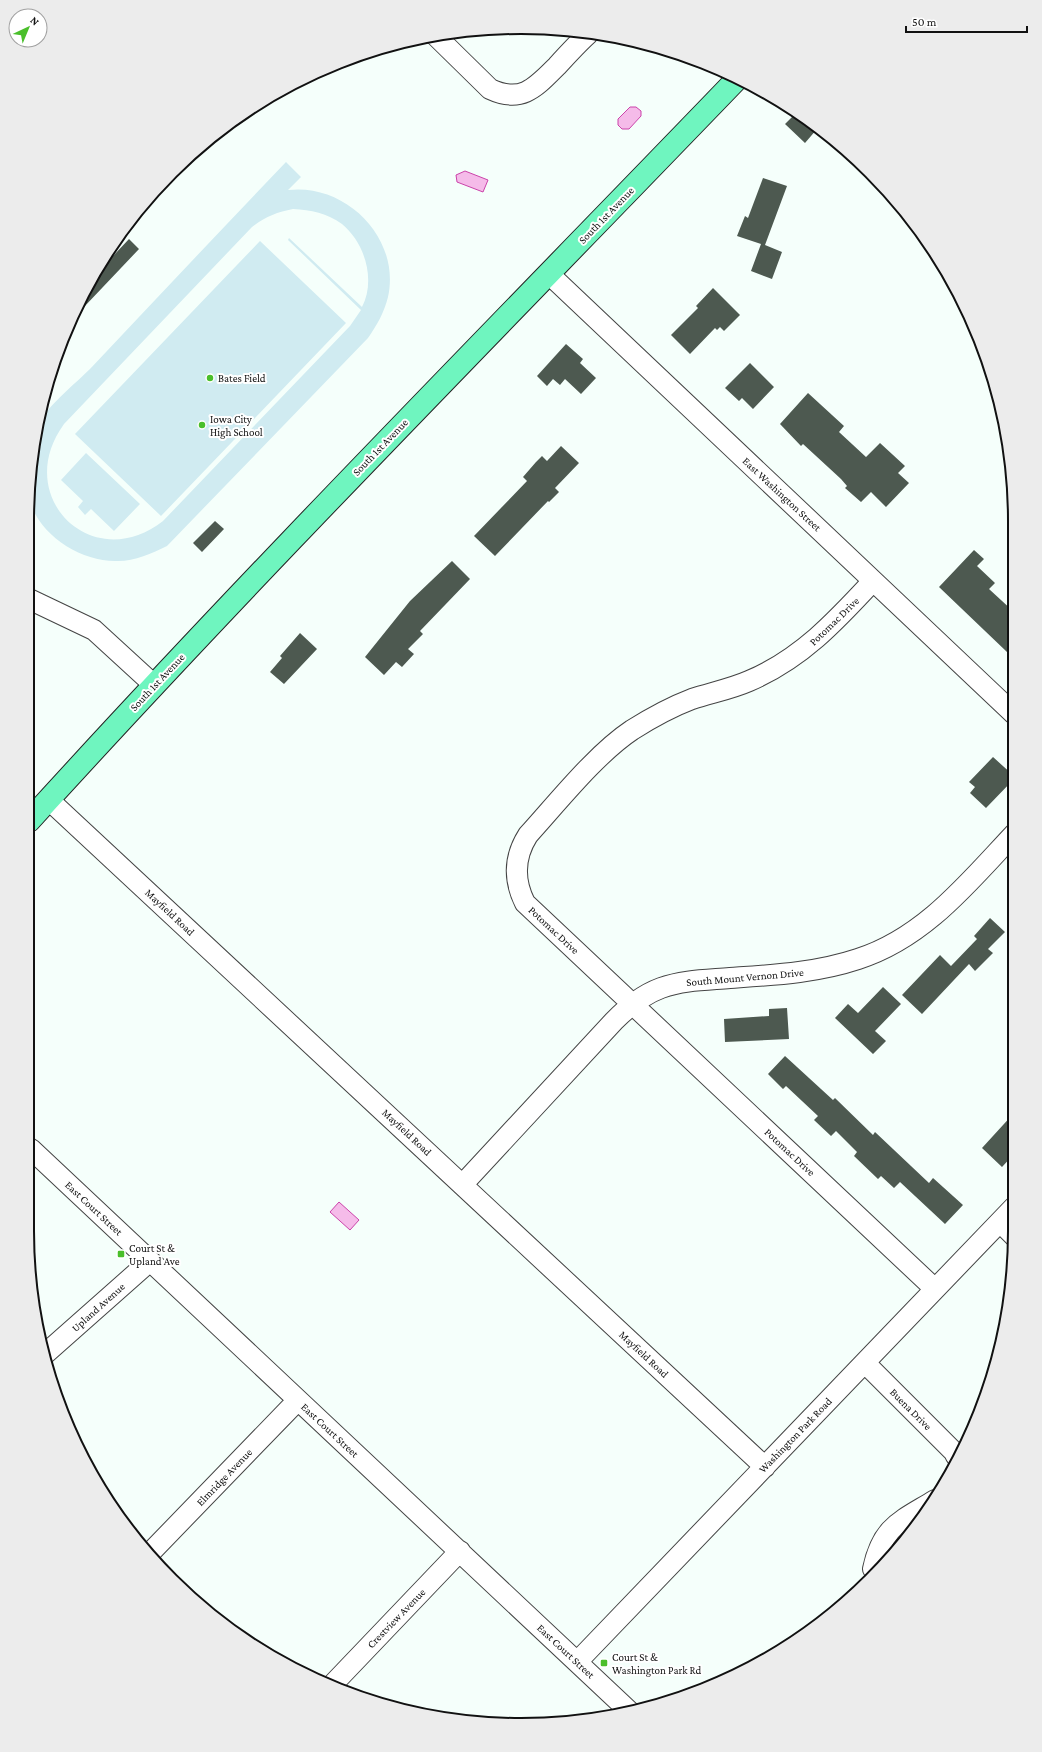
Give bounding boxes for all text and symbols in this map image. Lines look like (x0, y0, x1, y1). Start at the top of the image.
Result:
north arrow (8, 8, 48, 48)
scale bar (906, 8, 1027, 34)
text: N (28, 14, 42, 28)
text: 50 m (912, 15, 937, 29)
street label: South 1st Avenue (576, 184, 636, 246)
place label: Bates Field (218, 372, 266, 384)
marker: Bates Field (205, 373, 215, 383)
place label: Iowa City High School (210, 413, 263, 439)
street label: South 1st Avenue (350, 416, 410, 478)
marker: Iowa City High School (197, 420, 207, 430)
street label: East Washington Street (740, 455, 824, 534)
street label: Potomac Drive (807, 594, 861, 648)
street label: South 1st Avenue (127, 651, 187, 713)
street label: Mayfield Road (142, 886, 197, 939)
street label: Potomac Drive (526, 904, 582, 956)
street label: South Mount Vernon Drive (686, 966, 804, 988)
street label: Mayfield Road (379, 1106, 434, 1159)
street label: Potomac Drive (762, 1126, 818, 1178)
street label: East Court Street (63, 1178, 125, 1238)
place label: Court St & Upland Ave (129, 1242, 180, 1268)
marker: Court St & Upland Ave (116, 1249, 126, 1259)
street label: Upland Avenue (69, 1280, 128, 1335)
street label: Mayfield Road (616, 1328, 671, 1381)
street label: Buena Drive (888, 1386, 934, 1432)
street label: Washington Park Road (756, 1395, 835, 1476)
street label: East Court Street (299, 1400, 361, 1460)
street label: Elmridge Avenue (194, 1446, 255, 1509)
street label: Crestview Avenue (365, 1586, 428, 1650)
street label: East Court Street (535, 1621, 597, 1681)
place label: Court St & Washington Park Rd (612, 1651, 702, 1677)
marker: Court St & Washington Park Rd (599, 1658, 609, 1668)

